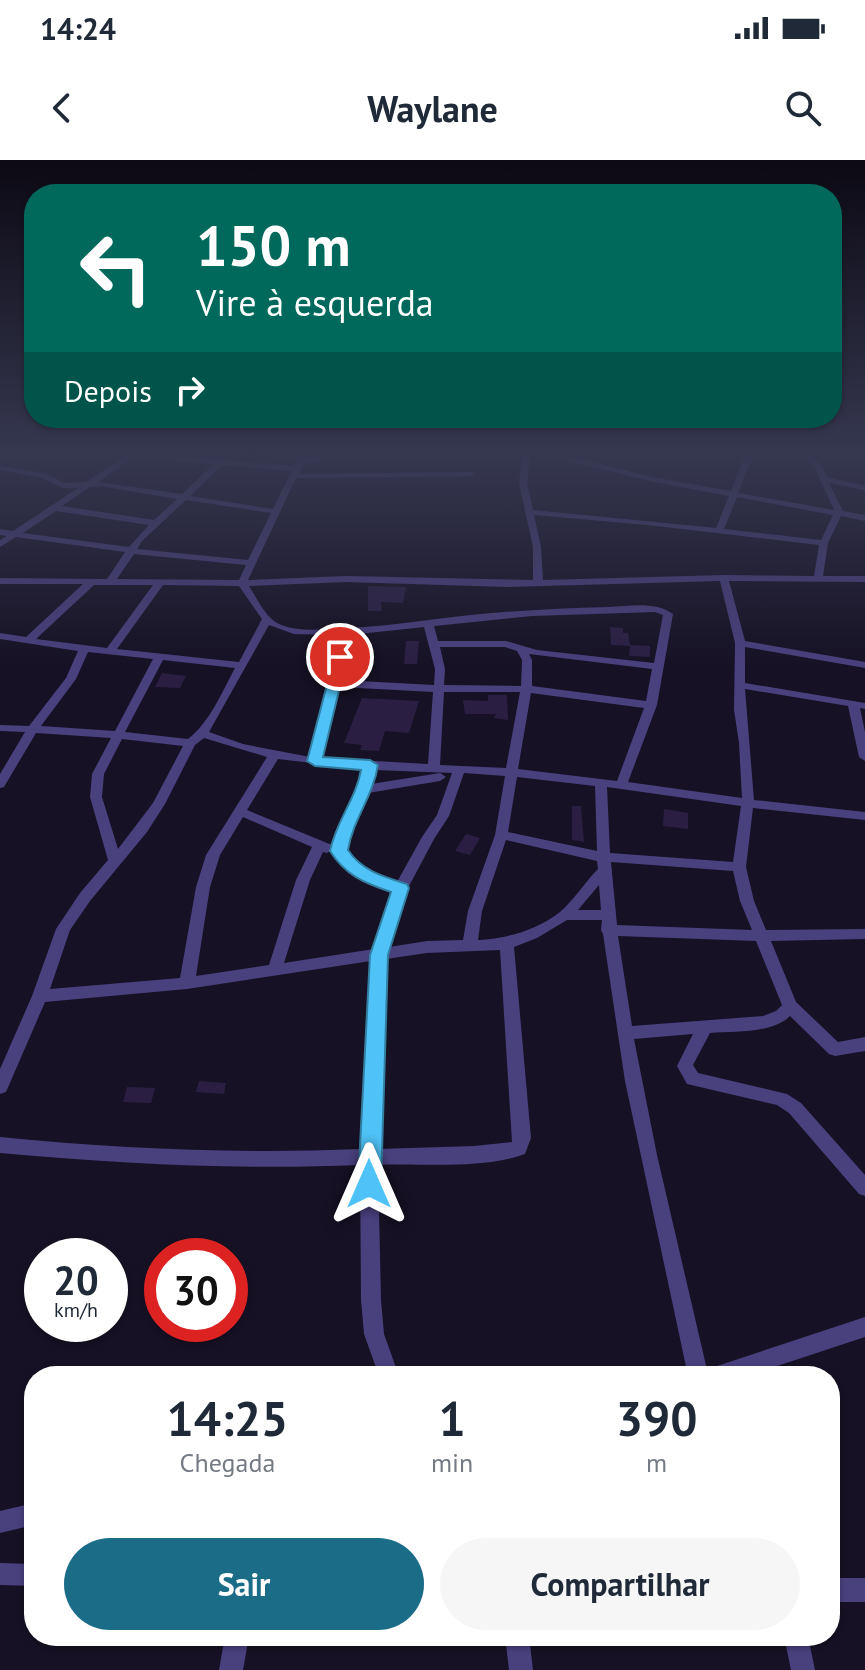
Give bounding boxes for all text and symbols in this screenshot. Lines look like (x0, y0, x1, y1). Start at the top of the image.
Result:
text: 14:24 (40, 9, 116, 48)
text: Waylane (367, 85, 498, 132)
icon: back (40, 86, 84, 130)
icon: search (781, 86, 825, 130)
text: 150 m (196, 209, 351, 281)
icon: left (64, 216, 168, 320)
text: Vire à esquerda (196, 279, 434, 326)
icon: right (168, 368, 212, 412)
text: Depois (64, 371, 152, 410)
pin (306, 623, 374, 691)
icon: arrive (318, 635, 362, 679)
position arrow (327, 1142, 411, 1226)
speed limit sign: 30 (144, 1238, 248, 1342)
text: 20 (53, 1254, 99, 1306)
text: km/h (54, 1297, 98, 1323)
text: 14:25 (167, 1387, 288, 1449)
text: 1 (438, 1387, 466, 1449)
text: 390 (616, 1387, 697, 1449)
text: Chegada (180, 1446, 275, 1479)
text: min (431, 1446, 473, 1479)
text: m (646, 1446, 667, 1479)
button: Sair (64, 1538, 424, 1630)
button: Compartilhar (440, 1538, 800, 1630)

